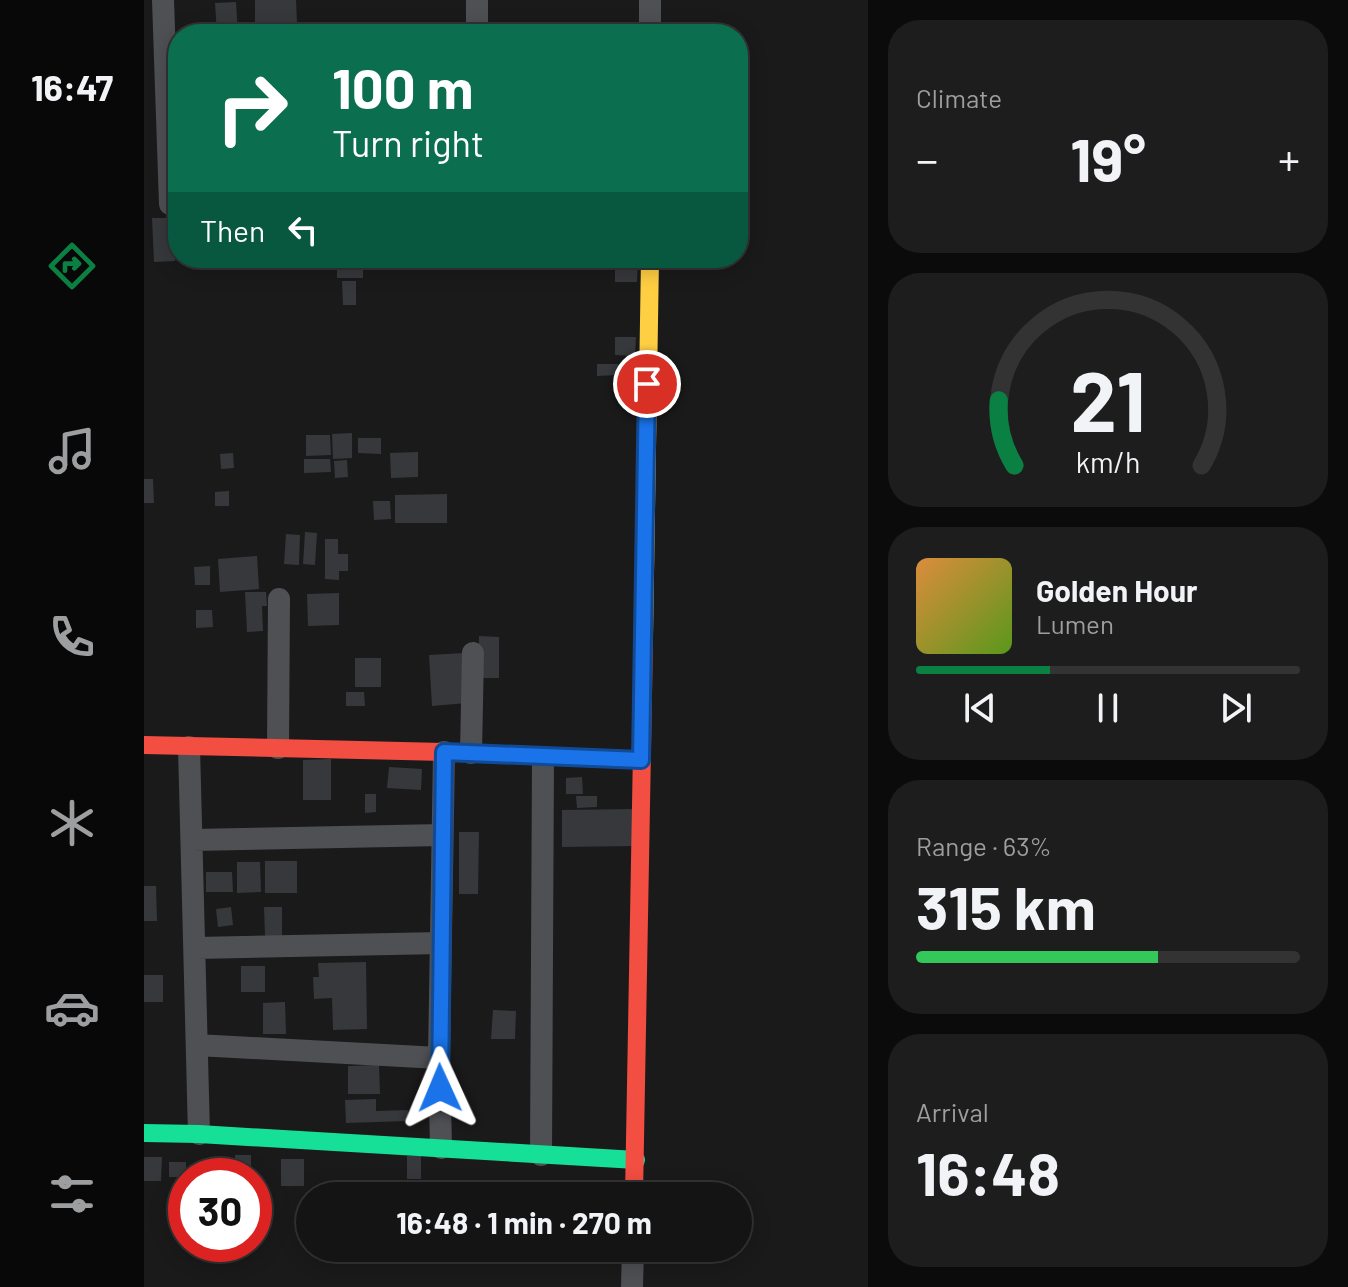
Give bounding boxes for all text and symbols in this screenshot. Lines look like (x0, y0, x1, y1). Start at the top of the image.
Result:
text: 100 m (332, 53, 474, 120)
icon: right (200, 56, 304, 160)
text: 16:47 (31, 65, 113, 108)
text: Climate (916, 82, 1002, 113)
text: Turn right (332, 121, 484, 164)
text: 19° (1070, 122, 1146, 194)
text: − (916, 132, 938, 185)
text: + (1278, 132, 1300, 185)
icon: left (281, 208, 325, 252)
text: Then (200, 212, 265, 248)
icon: directions (44, 238, 100, 294)
text: 21 (1070, 349, 1146, 449)
pin (613, 350, 681, 418)
icon: arrive (625, 362, 669, 406)
icon: music (44, 423, 100, 479)
text: km/h (1076, 444, 1140, 479)
text: Golden Hour (1036, 572, 1198, 608)
text: Lumen (1036, 608, 1114, 639)
icon: phone (44, 609, 100, 665)
icon: previous (958, 686, 1002, 730)
icon: pause (1086, 686, 1130, 730)
icon: next (1214, 686, 1258, 730)
icon: climate (44, 795, 100, 851)
text: Range · 63% (916, 830, 1052, 861)
text: 315 km (916, 870, 1096, 942)
icon: car (44, 980, 100, 1036)
position arrow (398, 1046, 482, 1130)
text: Arrival (916, 1096, 989, 1127)
text: 16:48 (916, 1136, 1060, 1208)
speed limit sign: 30 (168, 1158, 272, 1262)
icon: filters (44, 1166, 100, 1222)
text: 16:48 · 1 min · 270 m (396, 1204, 652, 1240)

